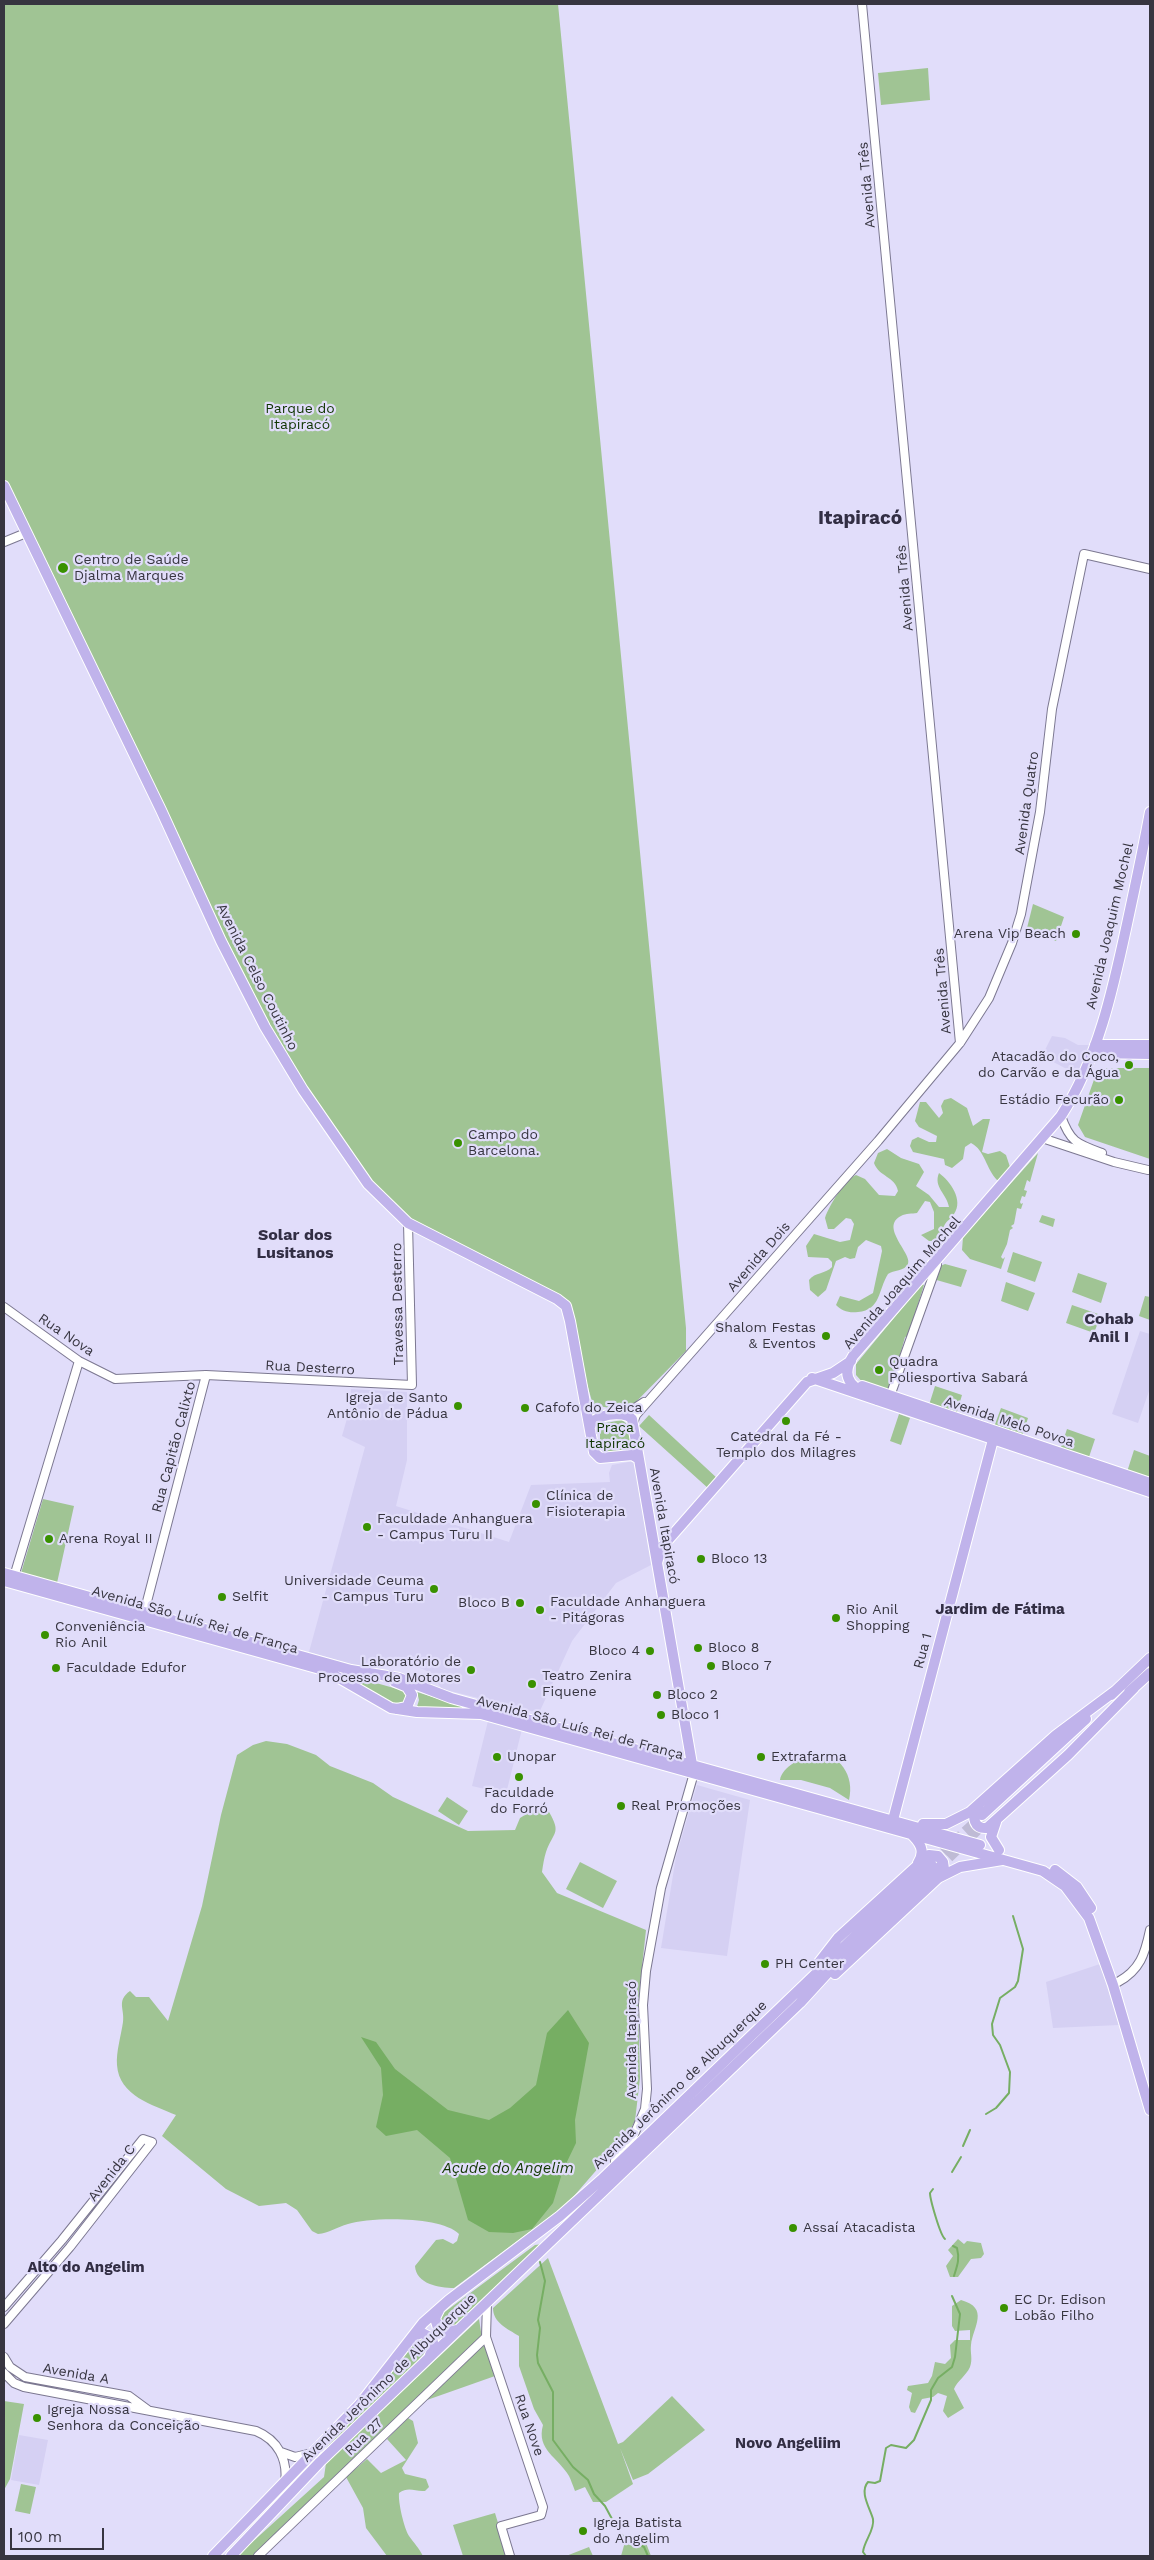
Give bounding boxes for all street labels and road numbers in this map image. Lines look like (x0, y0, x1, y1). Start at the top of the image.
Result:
street label: Avenida Três (855, 141, 879, 229)
street label: Avenida Três (893, 544, 917, 632)
street label: Avenida Quatro (1011, 750, 1043, 856)
street label: Avenida Joaquim Mochel (1083, 841, 1137, 1011)
street label: Avenida Celso Coutinho (213, 901, 301, 1053)
street label: Avenida Três (931, 947, 955, 1035)
street label: Avenida Joaquim Mochel (840, 1213, 964, 1353)
street label: Avenida Dois (724, 1218, 794, 1296)
street label: Travessa Desterro (389, 1243, 407, 1365)
street label: Rua Nova (35, 1310, 97, 1360)
street label: Rua Desterro (265, 1357, 355, 1379)
street label: Rua Capitão Calixto (148, 1380, 200, 1514)
street label: Avenida Melo Povoa (942, 1393, 1076, 1451)
street label: Avenida Itapiracó (645, 1466, 683, 1586)
street label: Avenida São Luís Rei de França (90, 1582, 300, 1658)
street label: Rua 1 (910, 1631, 936, 1671)
street label: Avenida São Luís Rei de França (475, 1692, 685, 1764)
street label: Avenida Itapiracó (624, 1981, 640, 2099)
street label: Avenida Jerônimo de Albuquerque (589, 1997, 771, 2173)
street label: Avenida C (85, 2141, 139, 2205)
street label: Avenida Jerônimo de Albuquerque (298, 2290, 480, 2466)
street label: Avenida A (41, 2360, 111, 2388)
street label: Rua Nove (511, 2392, 547, 2458)
street label: Rua 27 (342, 2415, 386, 2459)

